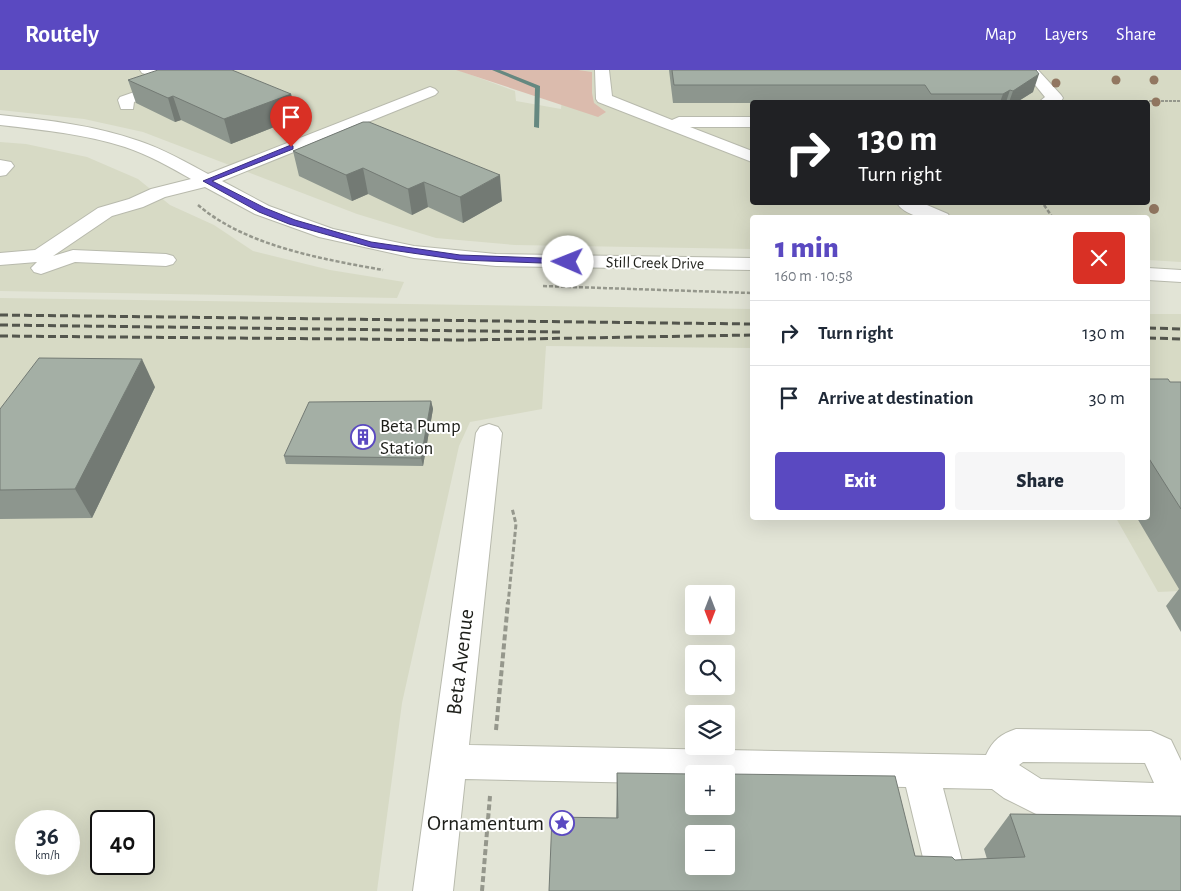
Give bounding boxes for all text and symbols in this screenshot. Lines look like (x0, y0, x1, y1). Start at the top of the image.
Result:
text: Routely (25, 23, 99, 47)
text: Map (985, 26, 1016, 44)
text: Layers (1044, 26, 1088, 44)
text: Share (1116, 26, 1156, 44)
pin (270, 96, 312, 147)
icon: arrive (277, 103, 305, 131)
icon: right (775, 120, 840, 185)
text: 130 m (858, 122, 937, 157)
text: Turn right (858, 163, 942, 185)
button: close (1073, 232, 1125, 284)
text: 1 min (775, 233, 839, 263)
position arrow (541, 235, 593, 287)
street label: Still Creek Drive (606, 254, 704, 272)
text: 160 m · 10:58 (775, 268, 853, 284)
icon: right (775, 319, 803, 347)
text: Turn right (818, 324, 893, 343)
text: 130 m (1082, 324, 1125, 343)
icon: arrive (775, 384, 803, 412)
text: Arrive at destination (818, 389, 974, 408)
text: 30 m (1089, 389, 1125, 408)
place label: Beta Pump Station (380, 417, 461, 458)
building icon: Beta Pump Station (350, 424, 376, 450)
button: Exit (775, 452, 945, 510)
button: Share (955, 452, 1125, 510)
north arrow (685, 585, 735, 635)
map controls (685, 585, 735, 875)
street label: Beta Avenue (443, 608, 477, 716)
button: search (685, 645, 735, 695)
button: layers (685, 705, 735, 755)
button: + (685, 765, 735, 815)
speed limit sign: 40 (90, 810, 155, 875)
place icon: Ornamentum (549, 810, 575, 836)
place label: Ornamentum (427, 812, 544, 834)
text: 36 (36, 824, 59, 849)
button: − (685, 825, 735, 875)
text: km/h (35, 849, 60, 861)

